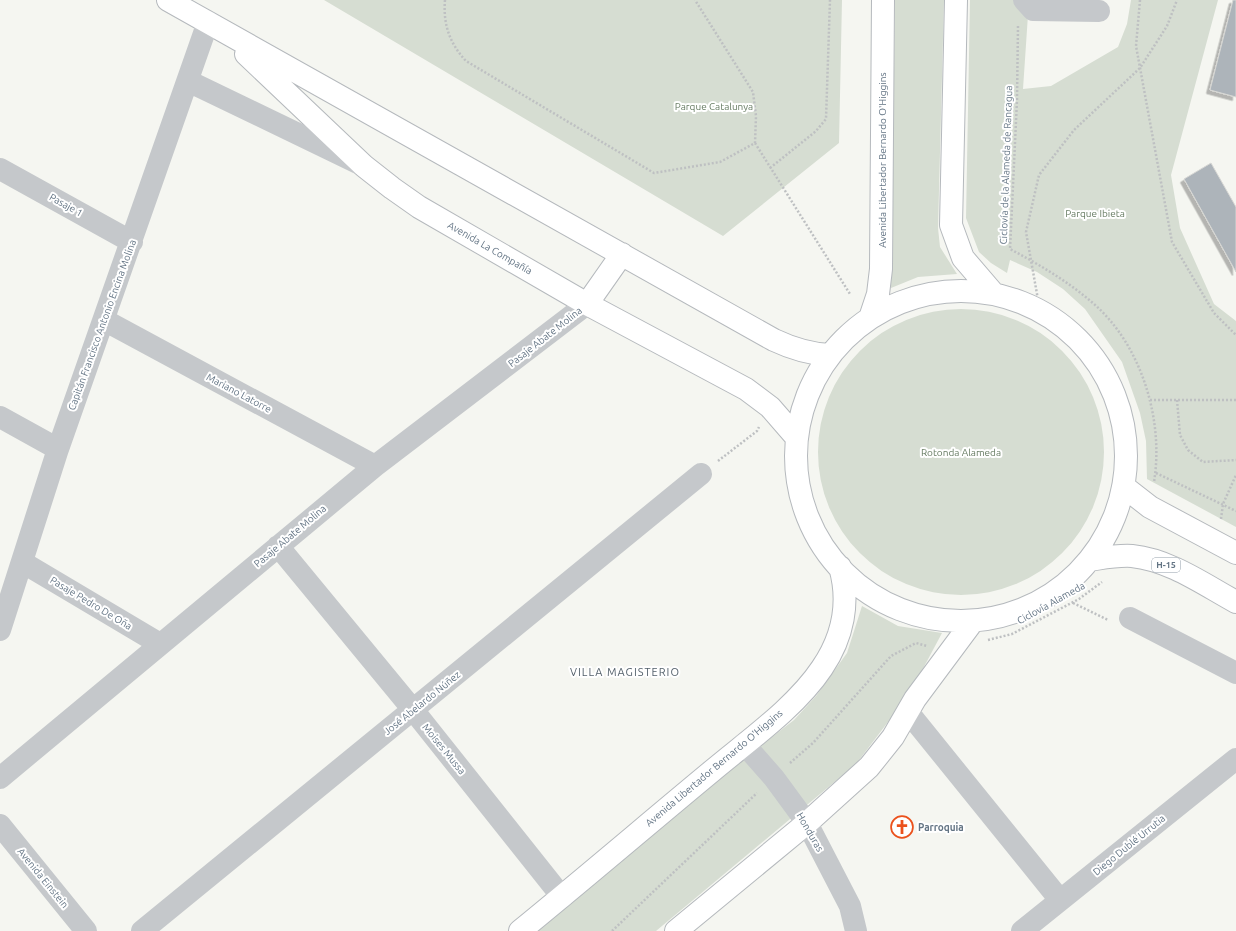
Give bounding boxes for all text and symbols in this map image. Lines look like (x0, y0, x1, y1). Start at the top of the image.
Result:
street label: Avenida Libertador Bernardo O'Higgins (877, 72, 888, 248)
street label: Ciclovía de la Alameda de Rancagua (998, 85, 1014, 245)
park label: Parque Catalunya (675, 101, 753, 112)
street label: Pasaje 1 (47, 191, 85, 219)
park label: Parque Ibieta (1065, 208, 1125, 219)
street label: Avenida La Compañía (446, 219, 534, 277)
street label: Capitán Francisco Antonio Encina Molina (66, 238, 138, 412)
street label: Pasaje Abate Molina (506, 305, 584, 369)
street label: Mariano Latorre (205, 371, 273, 415)
park label: Rotonda Alameda (921, 447, 1001, 458)
street label: Pasaje Abate Molina (252, 503, 328, 569)
road number: H-15 (1152, 558, 1180, 572)
street label: Pasaje Pedro De Oña (48, 574, 134, 632)
street label: Ciclovía Alameda (1015, 580, 1087, 626)
district label: VILLA MAGISTERIO (570, 666, 680, 678)
street label: José Abelardo Núñez (382, 669, 463, 737)
street label: Avenida Libertador Bernardo O'Higgins (643, 707, 785, 829)
street label: Moises Mussa (420, 722, 468, 776)
street label: Honduras (794, 810, 826, 854)
street label: Diego Dublé Urrutia (1091, 813, 1167, 877)
church icon: Parroquia (889, 814, 915, 840)
place label: Parroquia (918, 822, 964, 833)
street label: Avenida Einstein (15, 846, 71, 910)

